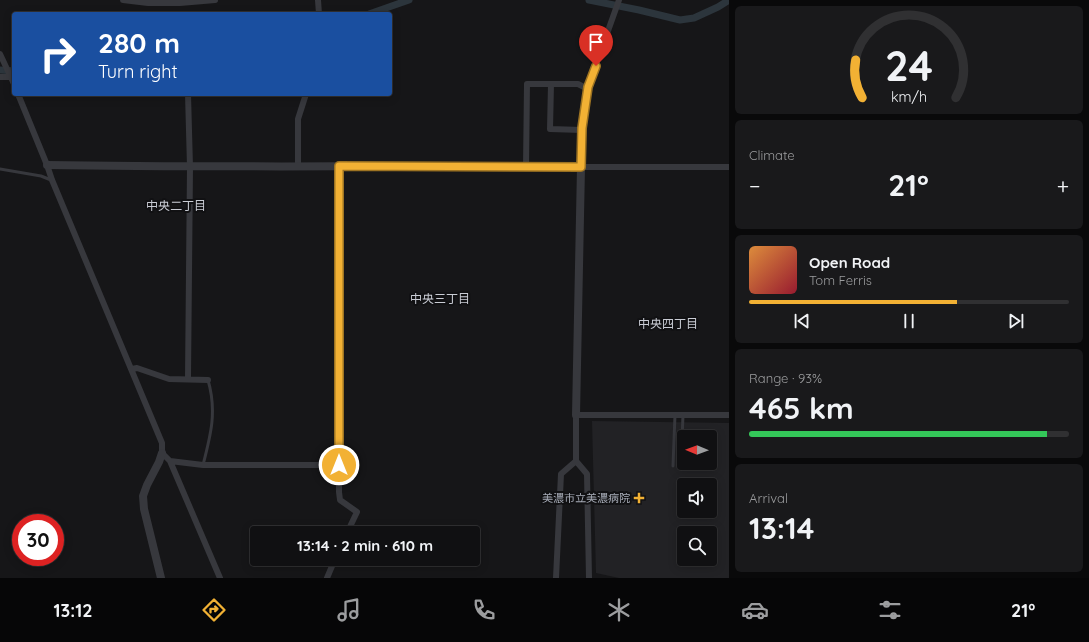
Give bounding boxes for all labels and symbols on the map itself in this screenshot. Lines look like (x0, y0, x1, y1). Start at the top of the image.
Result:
pin (579, 25, 613, 66)
district label: 中央二丁目 (146, 198, 206, 213)
district label: 中央三丁目 (410, 291, 470, 306)
district label: 中央四丁目 (638, 316, 698, 331)
north arrow (677, 430, 717, 470)
position arrow (318, 444, 360, 486)
place label: 美濃市立美濃病院 (542, 491, 630, 505)
marker: 美濃市立美濃病院 (633, 492, 645, 504)
speed limit sign: 30 (12, 514, 64, 566)

